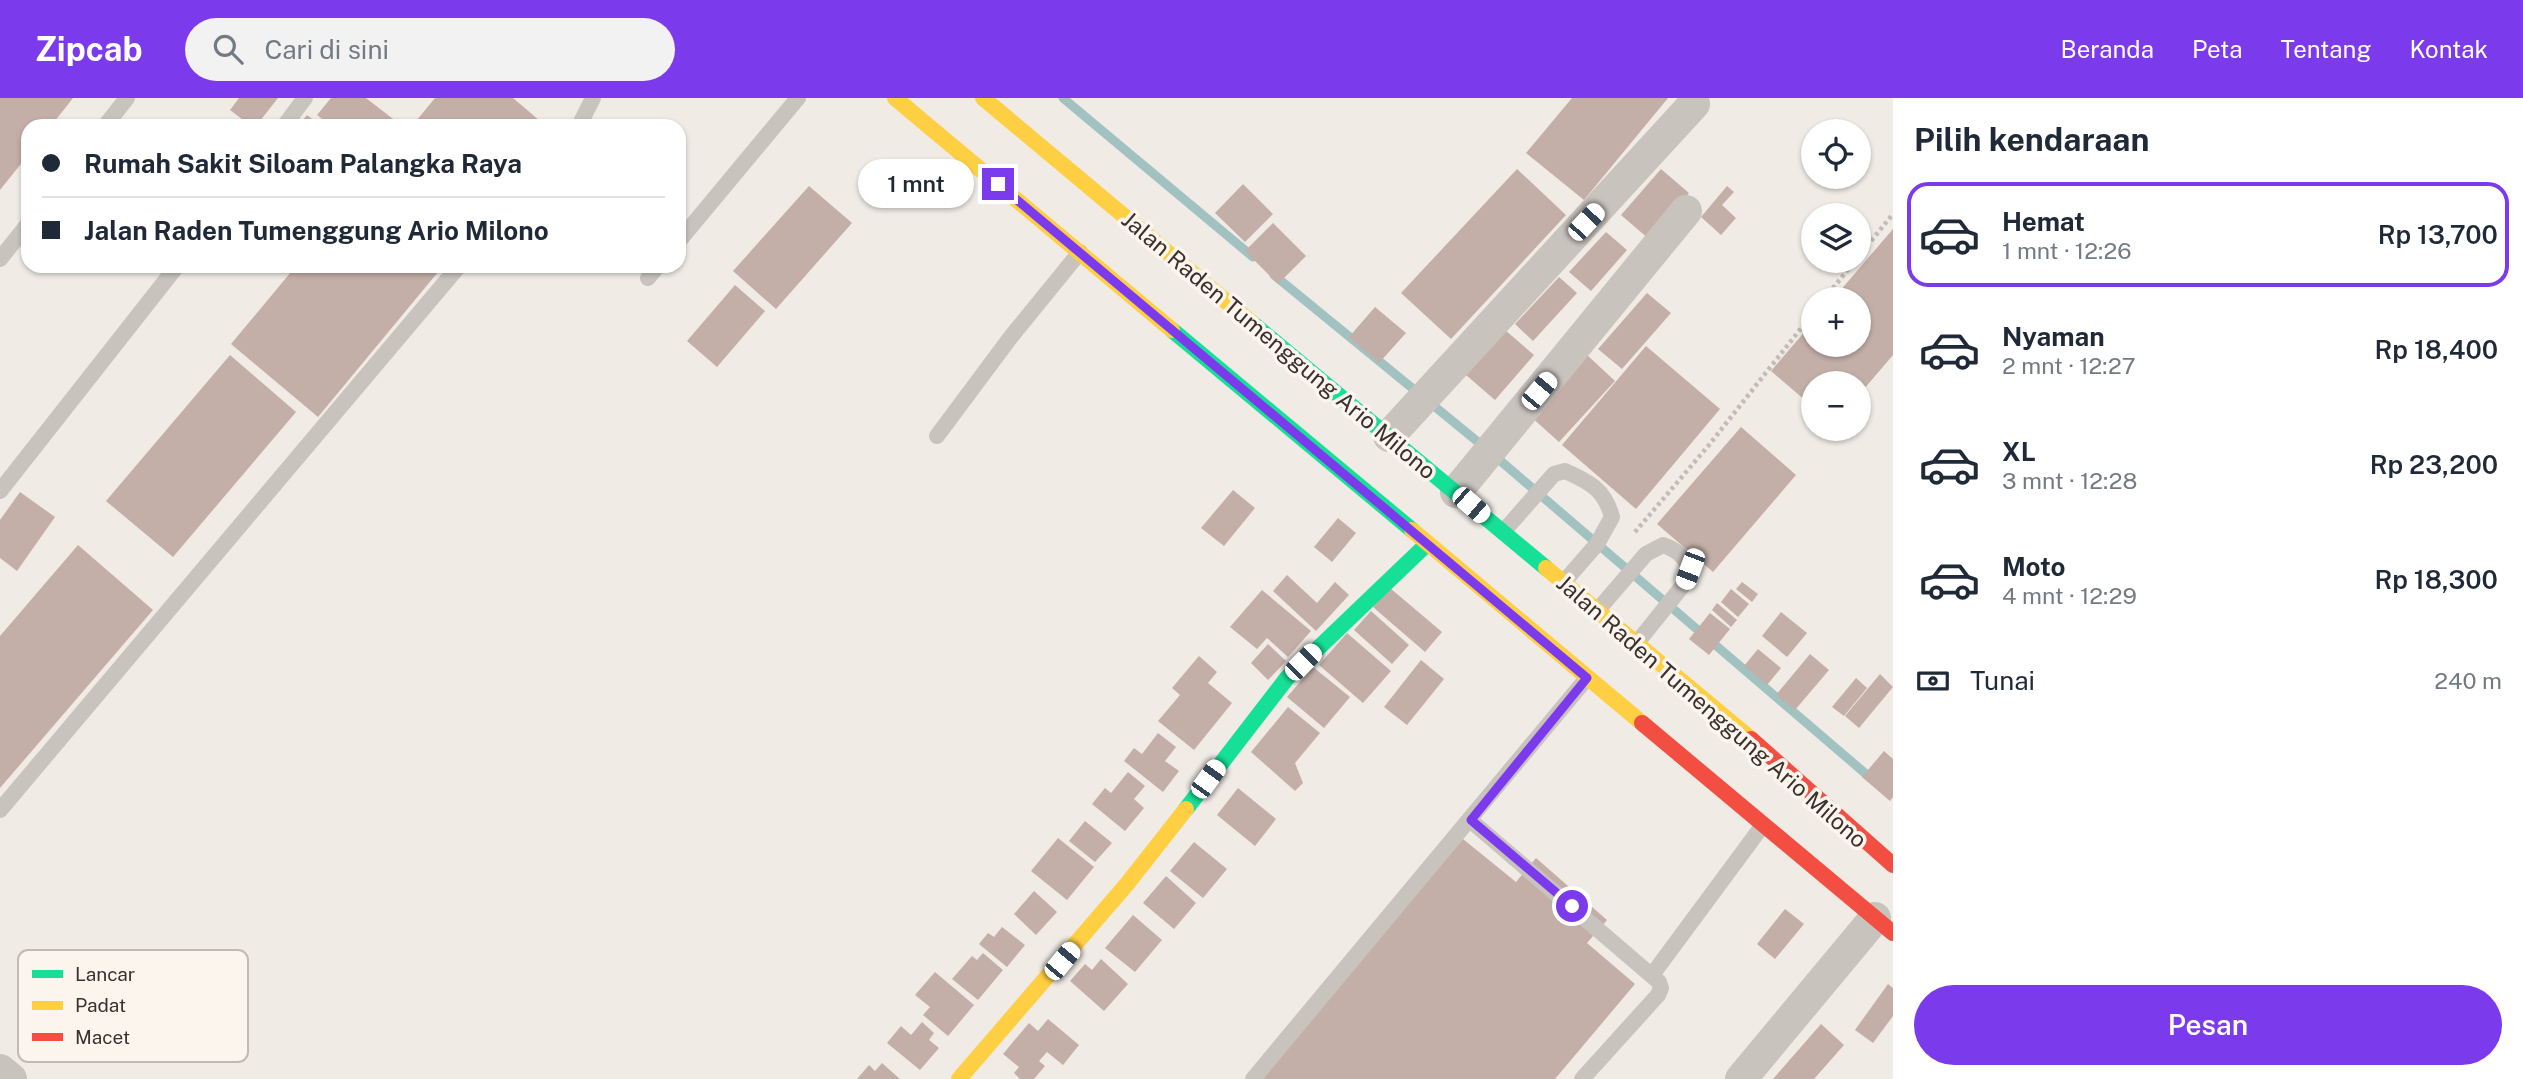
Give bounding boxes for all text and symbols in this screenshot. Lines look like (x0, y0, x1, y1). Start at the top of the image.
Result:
search box (185, 18, 675, 81)
text: Zipcab (35, 30, 143, 68)
icon: search (209, 30, 247, 68)
text: Cari di sini (265, 34, 389, 65)
text: Beranda (2060, 35, 2154, 63)
text: Peta (2192, 35, 2243, 63)
text: Tentang (2281, 35, 2371, 63)
text: Kontak (2409, 35, 2488, 63)
map controls (1801, 119, 1871, 441)
button: locate (1801, 119, 1871, 189)
text: Pilih kendaraan (1914, 121, 2149, 158)
text: Rumah Sakit Siloam Palangka Raya (84, 148, 522, 179)
callout: 1 mnt (858, 160, 974, 208)
route end (982, 168, 1014, 200)
text: 1 mnt (887, 170, 945, 197)
car (1564, 199, 1609, 245)
button: layers (1801, 203, 1871, 273)
icon: car (1918, 203, 1981, 266)
street label: Jalan Raden Tumenggung Ario Milono (1116, 206, 1442, 484)
text: Hemat (2002, 206, 2085, 237)
text: Jalan Raden Tumenggung Ario Milono (84, 215, 549, 246)
text: Rp 13,700 (2378, 219, 2498, 250)
text: 1 mnt · 12:26 (2002, 237, 2132, 264)
button: + (1801, 287, 1871, 357)
icon: car (1918, 318, 1981, 381)
text: Nyaman (2002, 321, 2105, 352)
text: Rp 18,400 (2375, 334, 2498, 365)
text: 2 mnt · 12:27 (2002, 352, 2135, 379)
car (1518, 368, 1561, 414)
button: − (1801, 371, 1871, 441)
icon: car (1918, 433, 1981, 496)
text: XL (2002, 436, 2036, 467)
text: Rp 23,200 (2370, 449, 2498, 480)
text: 3 mnt · 12:28 (2002, 467, 2137, 494)
car (1449, 483, 1494, 527)
car (1673, 546, 1708, 592)
icon: car (1918, 548, 1981, 611)
text: Moto (2002, 551, 2065, 582)
text: Rp 18,300 (2374, 564, 2498, 595)
street label: Jalan Raden Tumenggung Ario Milono (1552, 569, 1872, 853)
text: 4 mnt · 12:29 (2002, 582, 2137, 609)
car (1281, 640, 1326, 684)
icon: cash (1914, 662, 1952, 700)
text: Tunai (1970, 665, 2035, 696)
text: 240 m (2434, 667, 2502, 694)
car (1188, 756, 1229, 802)
route start (1556, 890, 1588, 922)
car (1041, 938, 1084, 984)
legend (18, 950, 248, 1062)
text: Lancar (75, 963, 135, 985)
button: Pesan (1914, 985, 2502, 1065)
text: Padat (75, 994, 126, 1016)
text: Macet (75, 1026, 130, 1048)

